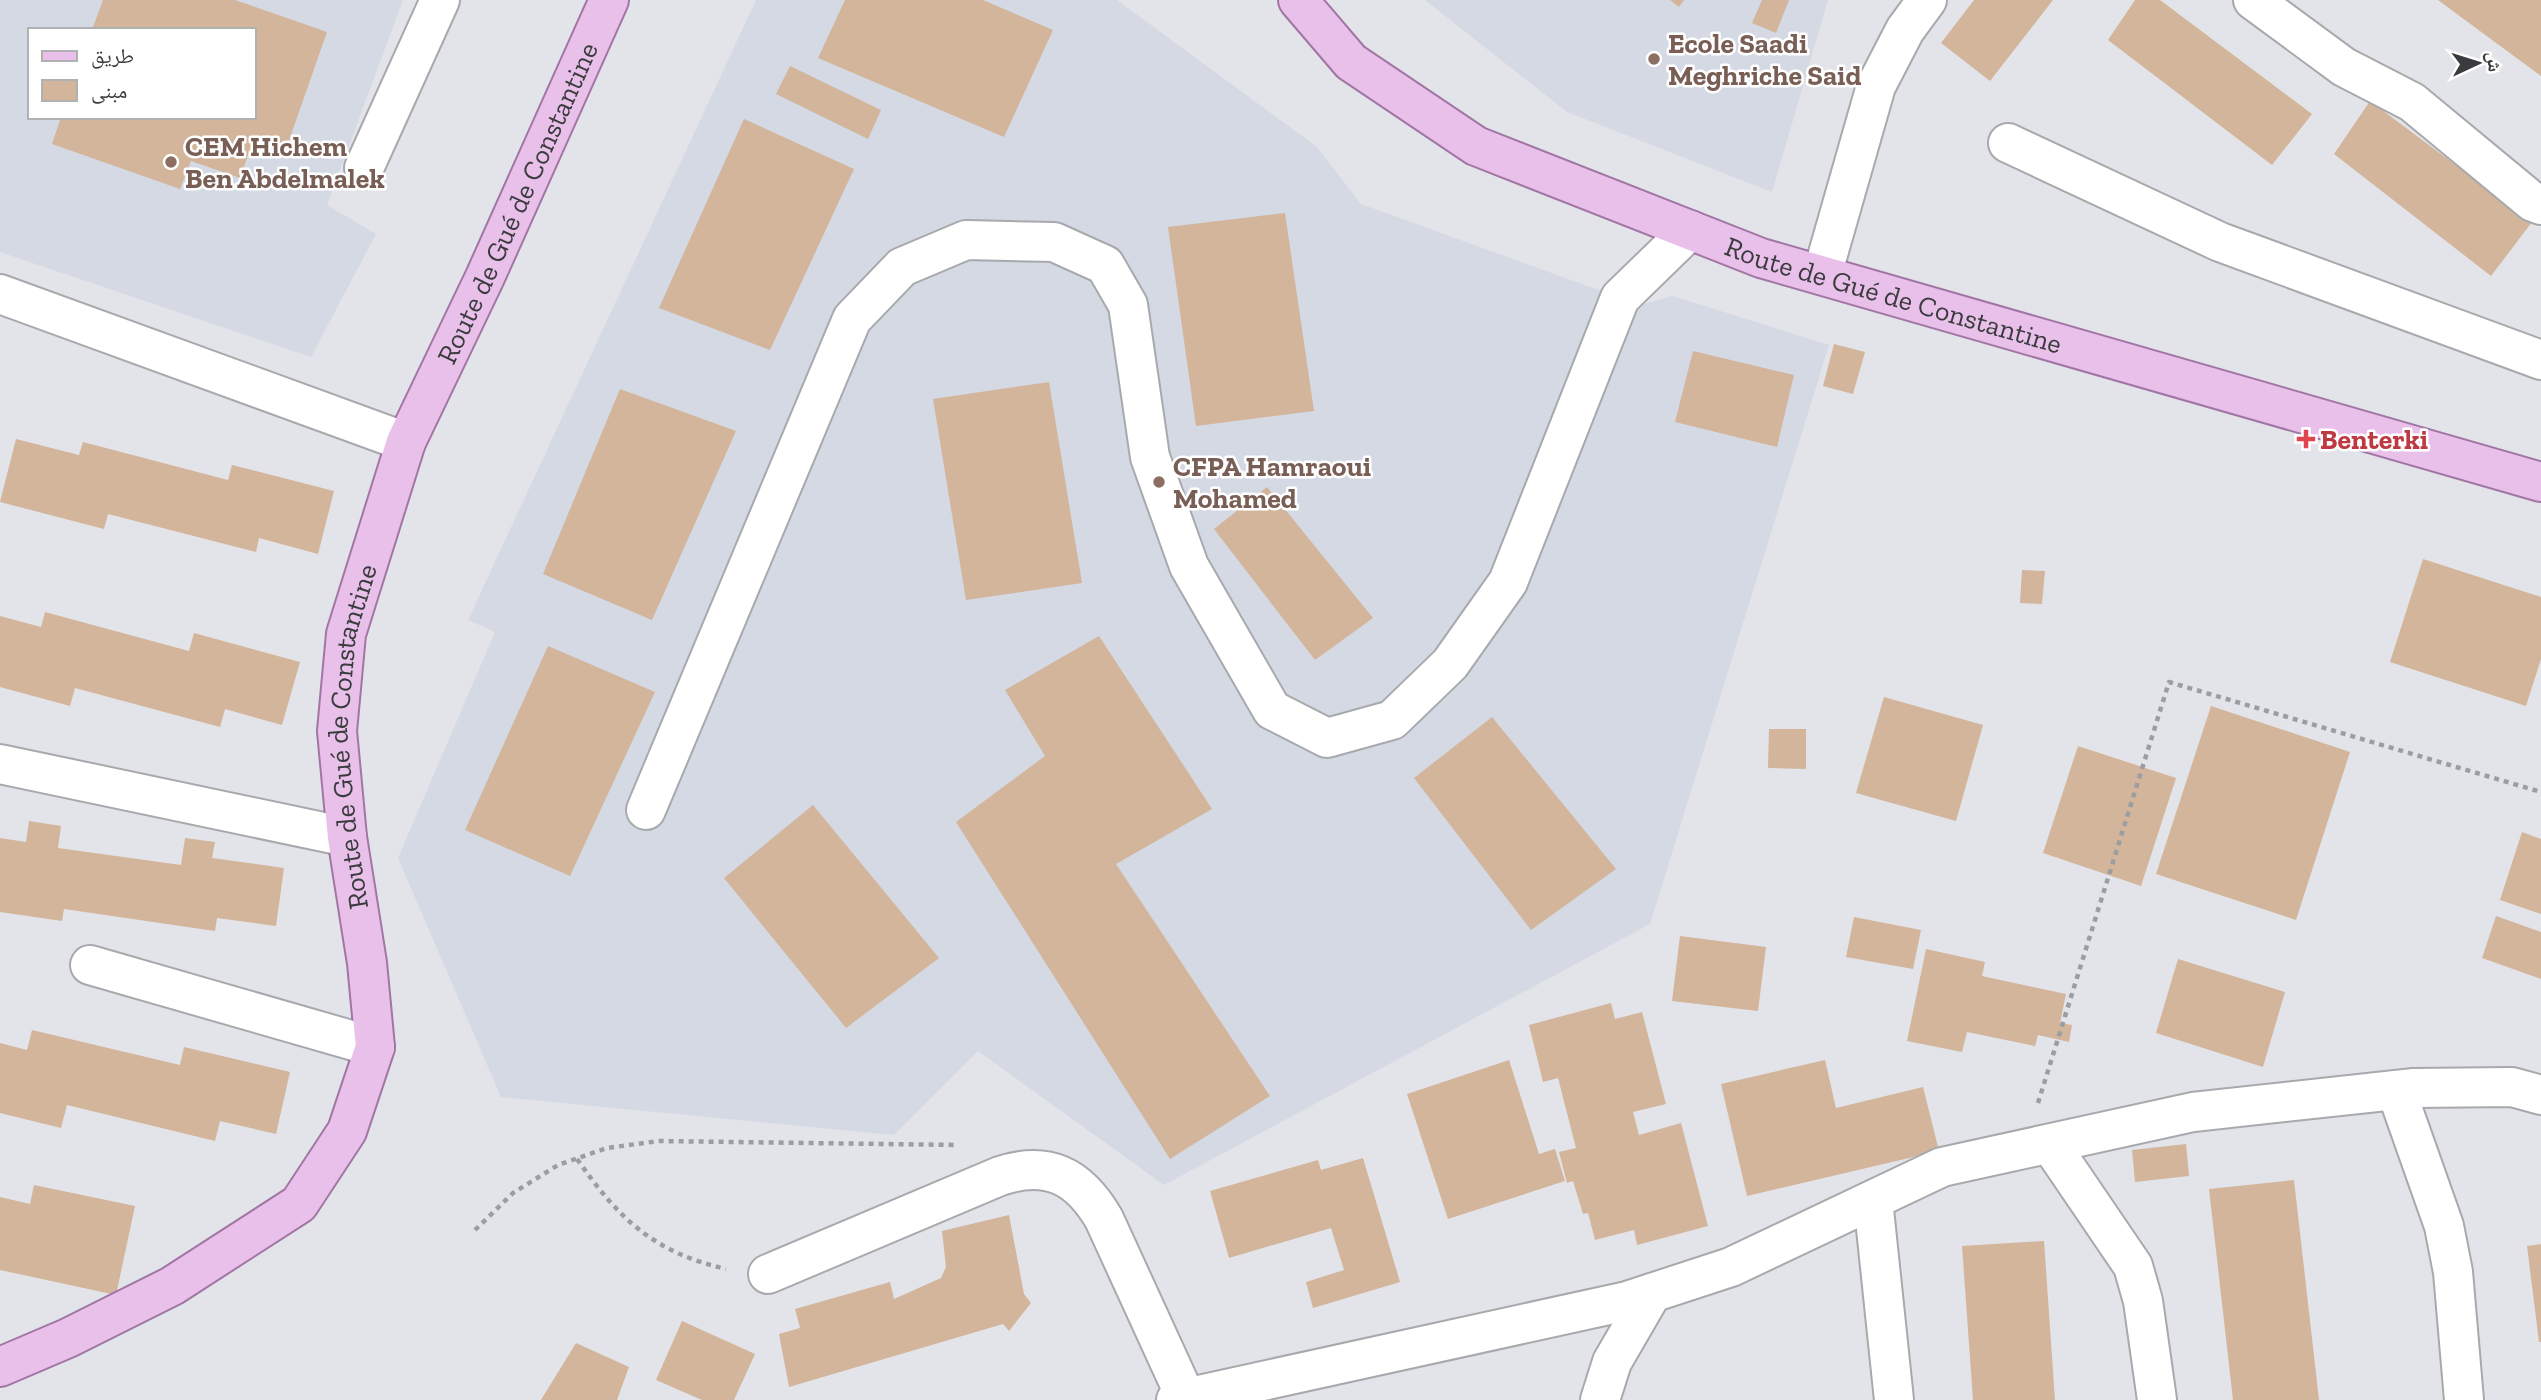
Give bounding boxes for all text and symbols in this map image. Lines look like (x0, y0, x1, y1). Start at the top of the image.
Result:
place label: Ecole Saadi Meghriche Said (1668, 27, 1861, 92)
legend (28, 28, 256, 119)
north arrow (2443, 28, 2513, 98)
street label: Route de Gué de Constantine (430, 37, 605, 369)
text: طريق (91, 43, 134, 69)
marker: Ecole Saadi Meghriche Said (1646, 51, 1662, 67)
text: ش (2482, 51, 2507, 73)
text: مبنى (91, 78, 127, 104)
place label: CEM Hichem Ben Abdelmalek (185, 130, 385, 195)
marker: CEM Hichem Ben Abdelmalek (163, 154, 179, 170)
street label: Route de Gué de Constantine (1720, 230, 2066, 361)
place label: Benterki (2320, 423, 2428, 456)
marker: Benterki (2298, 431, 2314, 447)
place label: CFPA Hamraoui Mohamed (1173, 450, 1371, 515)
marker: CFPA Hamraoui Mohamed (1151, 474, 1167, 490)
street label: Route de Gué de Constantine (321, 560, 384, 912)

